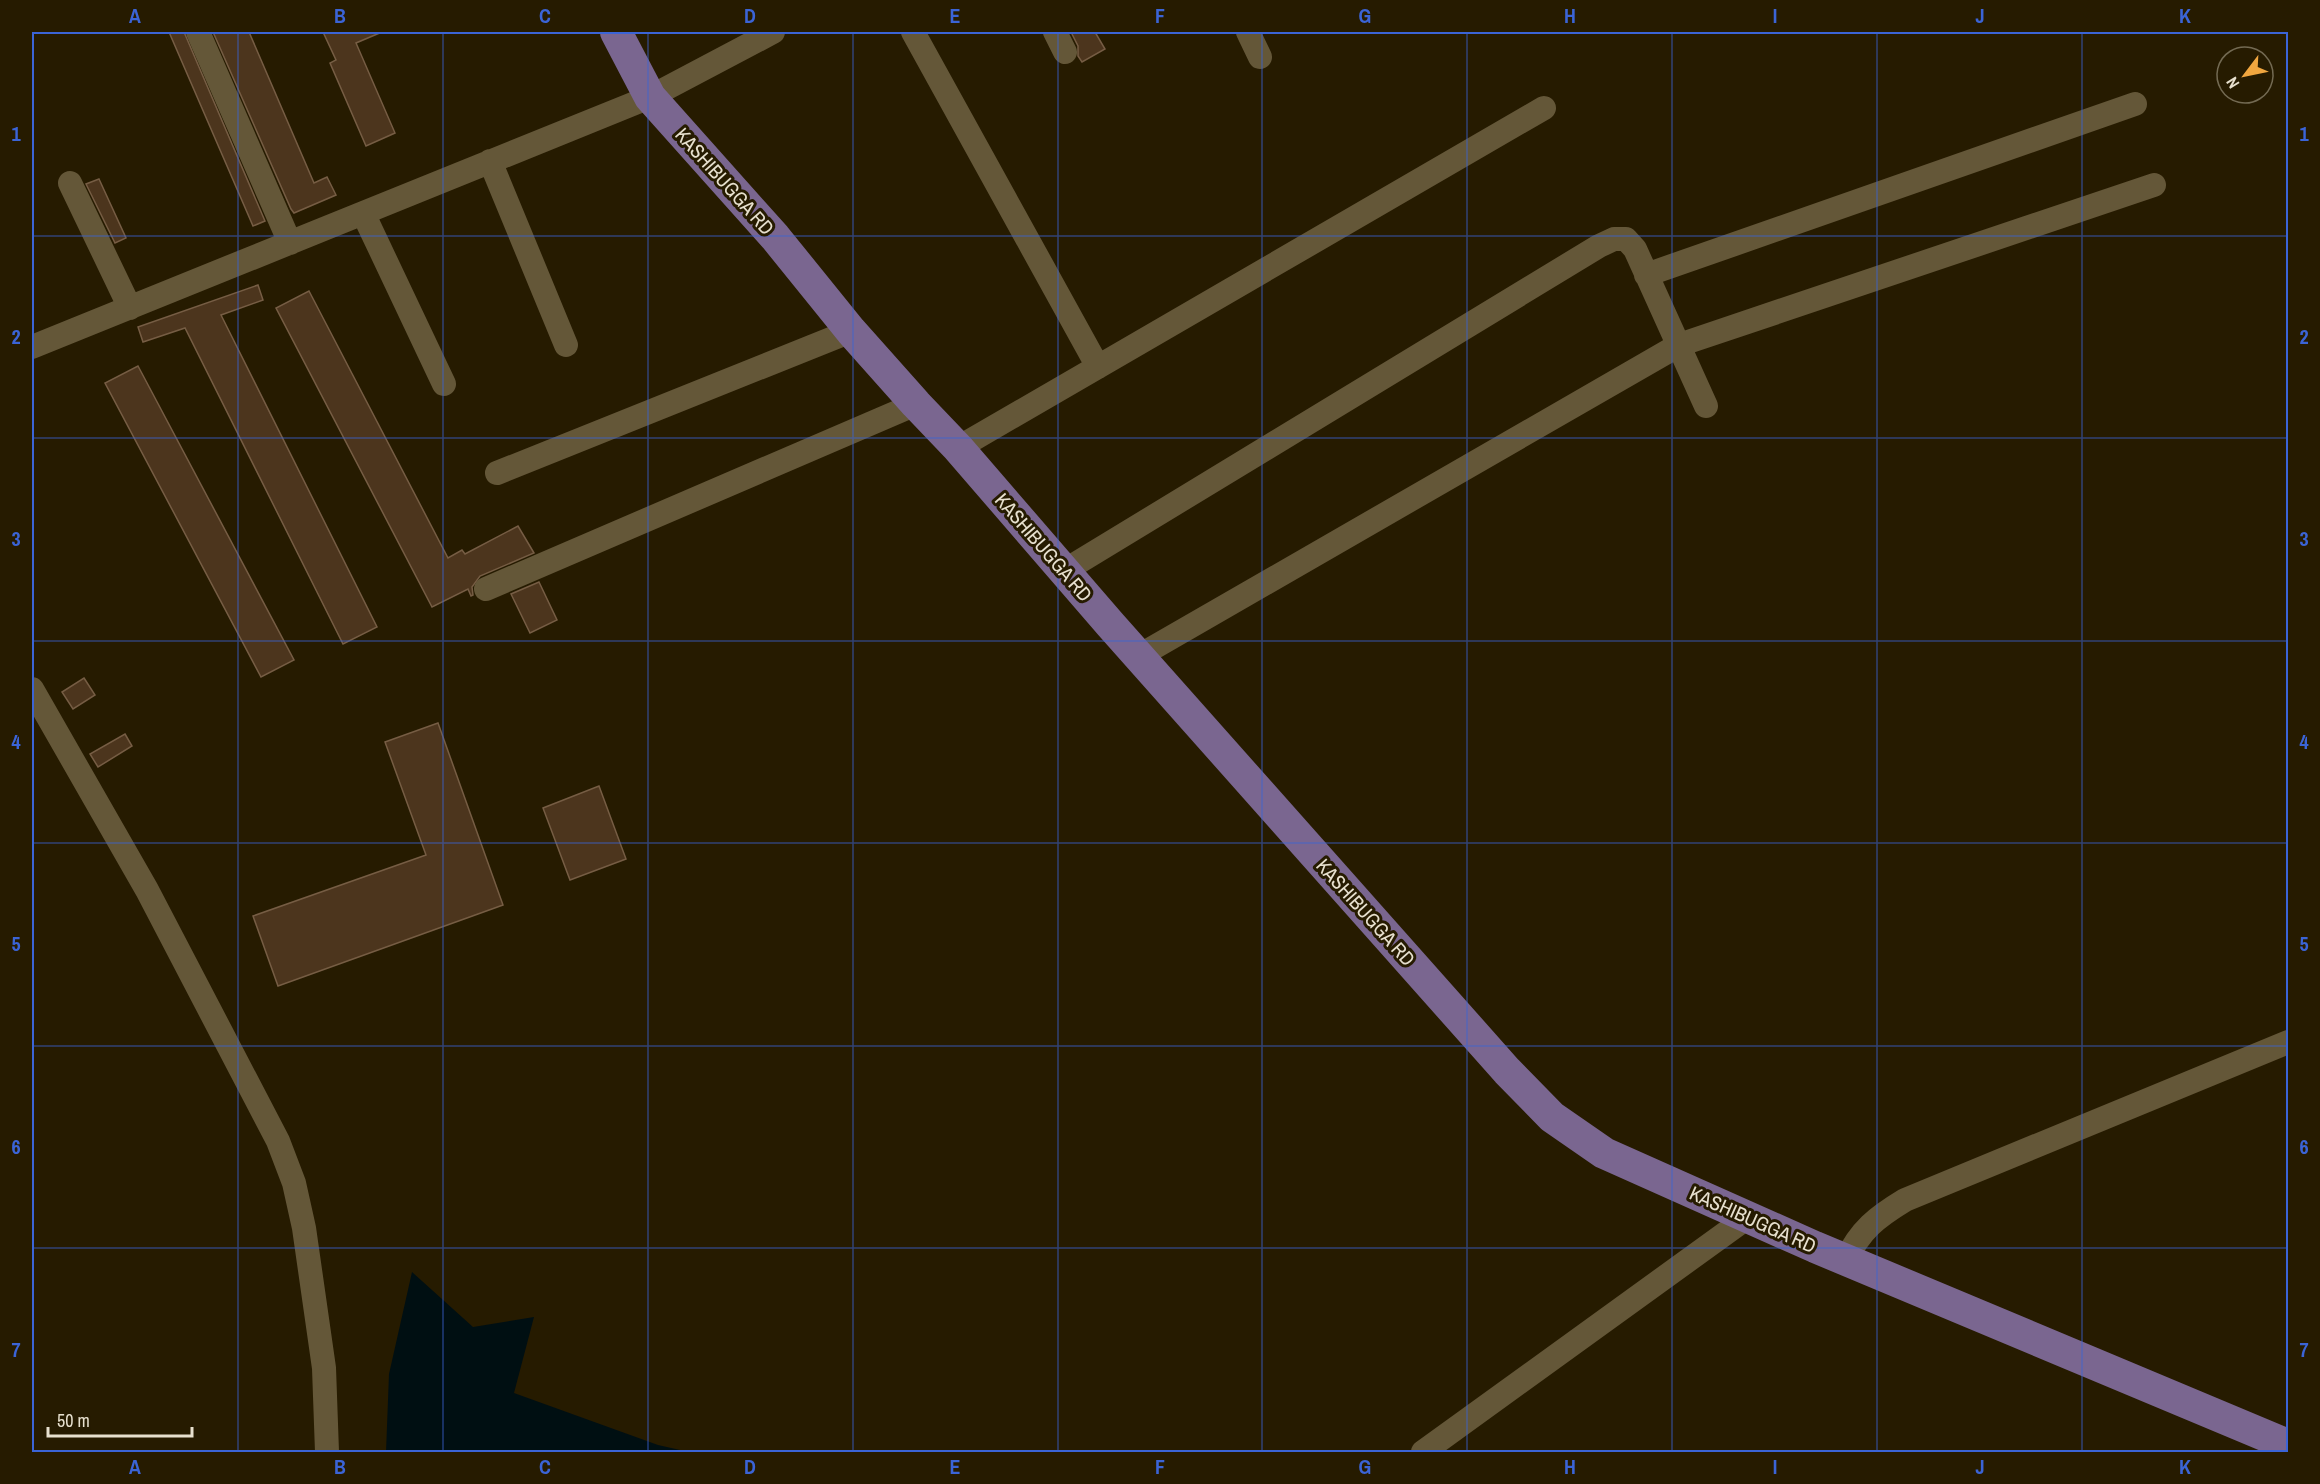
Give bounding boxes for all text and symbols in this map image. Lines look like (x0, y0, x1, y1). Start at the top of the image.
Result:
text: A (129, 2, 141, 29)
text: B (334, 2, 346, 29)
text: C (539, 2, 551, 29)
text: D (744, 2, 756, 29)
text: E (950, 2, 961, 29)
text: F (1155, 2, 1165, 29)
text: G (1359, 2, 1371, 29)
text: H (1564, 2, 1576, 29)
text: I (1773, 2, 1777, 29)
text: J (1975, 2, 1985, 29)
text: K (2179, 2, 2191, 29)
north arrow (2215, 45, 2275, 105)
text: N (2220, 73, 2244, 93)
text: 1 (11, 120, 21, 147)
text: 1 (2299, 120, 2309, 147)
street label: KASHIBUGGA RD (670, 122, 780, 240)
text: 2 (11, 323, 21, 350)
text: 2 (2299, 323, 2309, 350)
street label: KASHIBUGGA RD (989, 487, 1099, 607)
text: 3 (11, 525, 21, 552)
text: 3 (2299, 525, 2309, 552)
text: 4 (11, 728, 21, 755)
text: 4 (2299, 728, 2309, 755)
street label: KASHIBUGGA RD (1311, 853, 1421, 971)
text: 5 (11, 930, 21, 957)
text: 5 (2299, 930, 2309, 957)
text: 6 (11, 1133, 21, 1160)
text: 6 (2299, 1133, 2309, 1160)
street label: KASHIBUGGA RD (1685, 1179, 1821, 1259)
text: 7 (11, 1336, 21, 1363)
text: 7 (2299, 1336, 2309, 1363)
scale bar (48, 1400, 192, 1438)
text: 50 m (57, 1408, 90, 1433)
text: A (129, 1453, 141, 1480)
text: B (334, 1453, 346, 1480)
text: C (539, 1453, 551, 1480)
text: D (744, 1453, 756, 1480)
text: E (950, 1453, 961, 1480)
text: F (1155, 1453, 1165, 1480)
text: G (1359, 1453, 1371, 1480)
text: H (1564, 1453, 1576, 1480)
text: I (1773, 1453, 1777, 1480)
text: J (1975, 1453, 1985, 1480)
text: K (2179, 1453, 2191, 1480)

